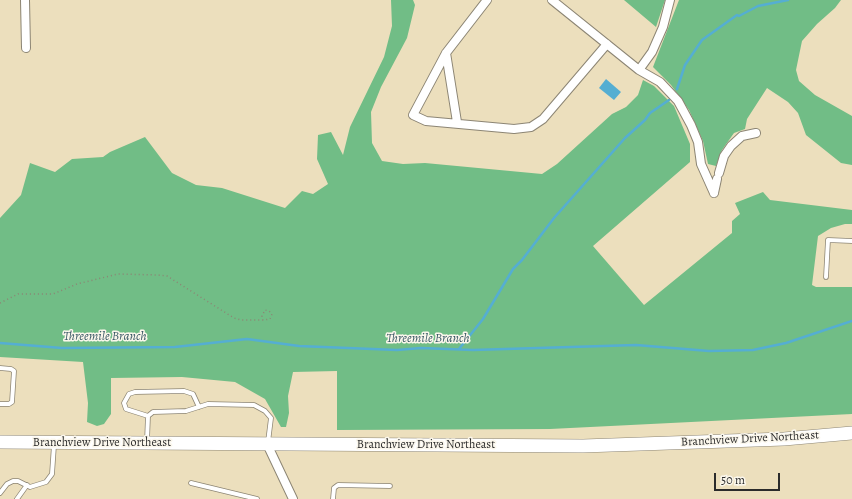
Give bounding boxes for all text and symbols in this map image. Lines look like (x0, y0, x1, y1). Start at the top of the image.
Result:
water label: Threemile Branch (63, 329, 147, 345)
water label: Threemile Branch (386, 331, 470, 347)
street label: Branchview Drive Northeast (681, 428, 819, 450)
street label: Branchview Drive Northeast (33, 436, 171, 450)
street label: Branchview Drive Northeast (357, 438, 495, 452)
scale bar (716, 465, 782, 491)
text: 50 m (721, 472, 745, 488)

